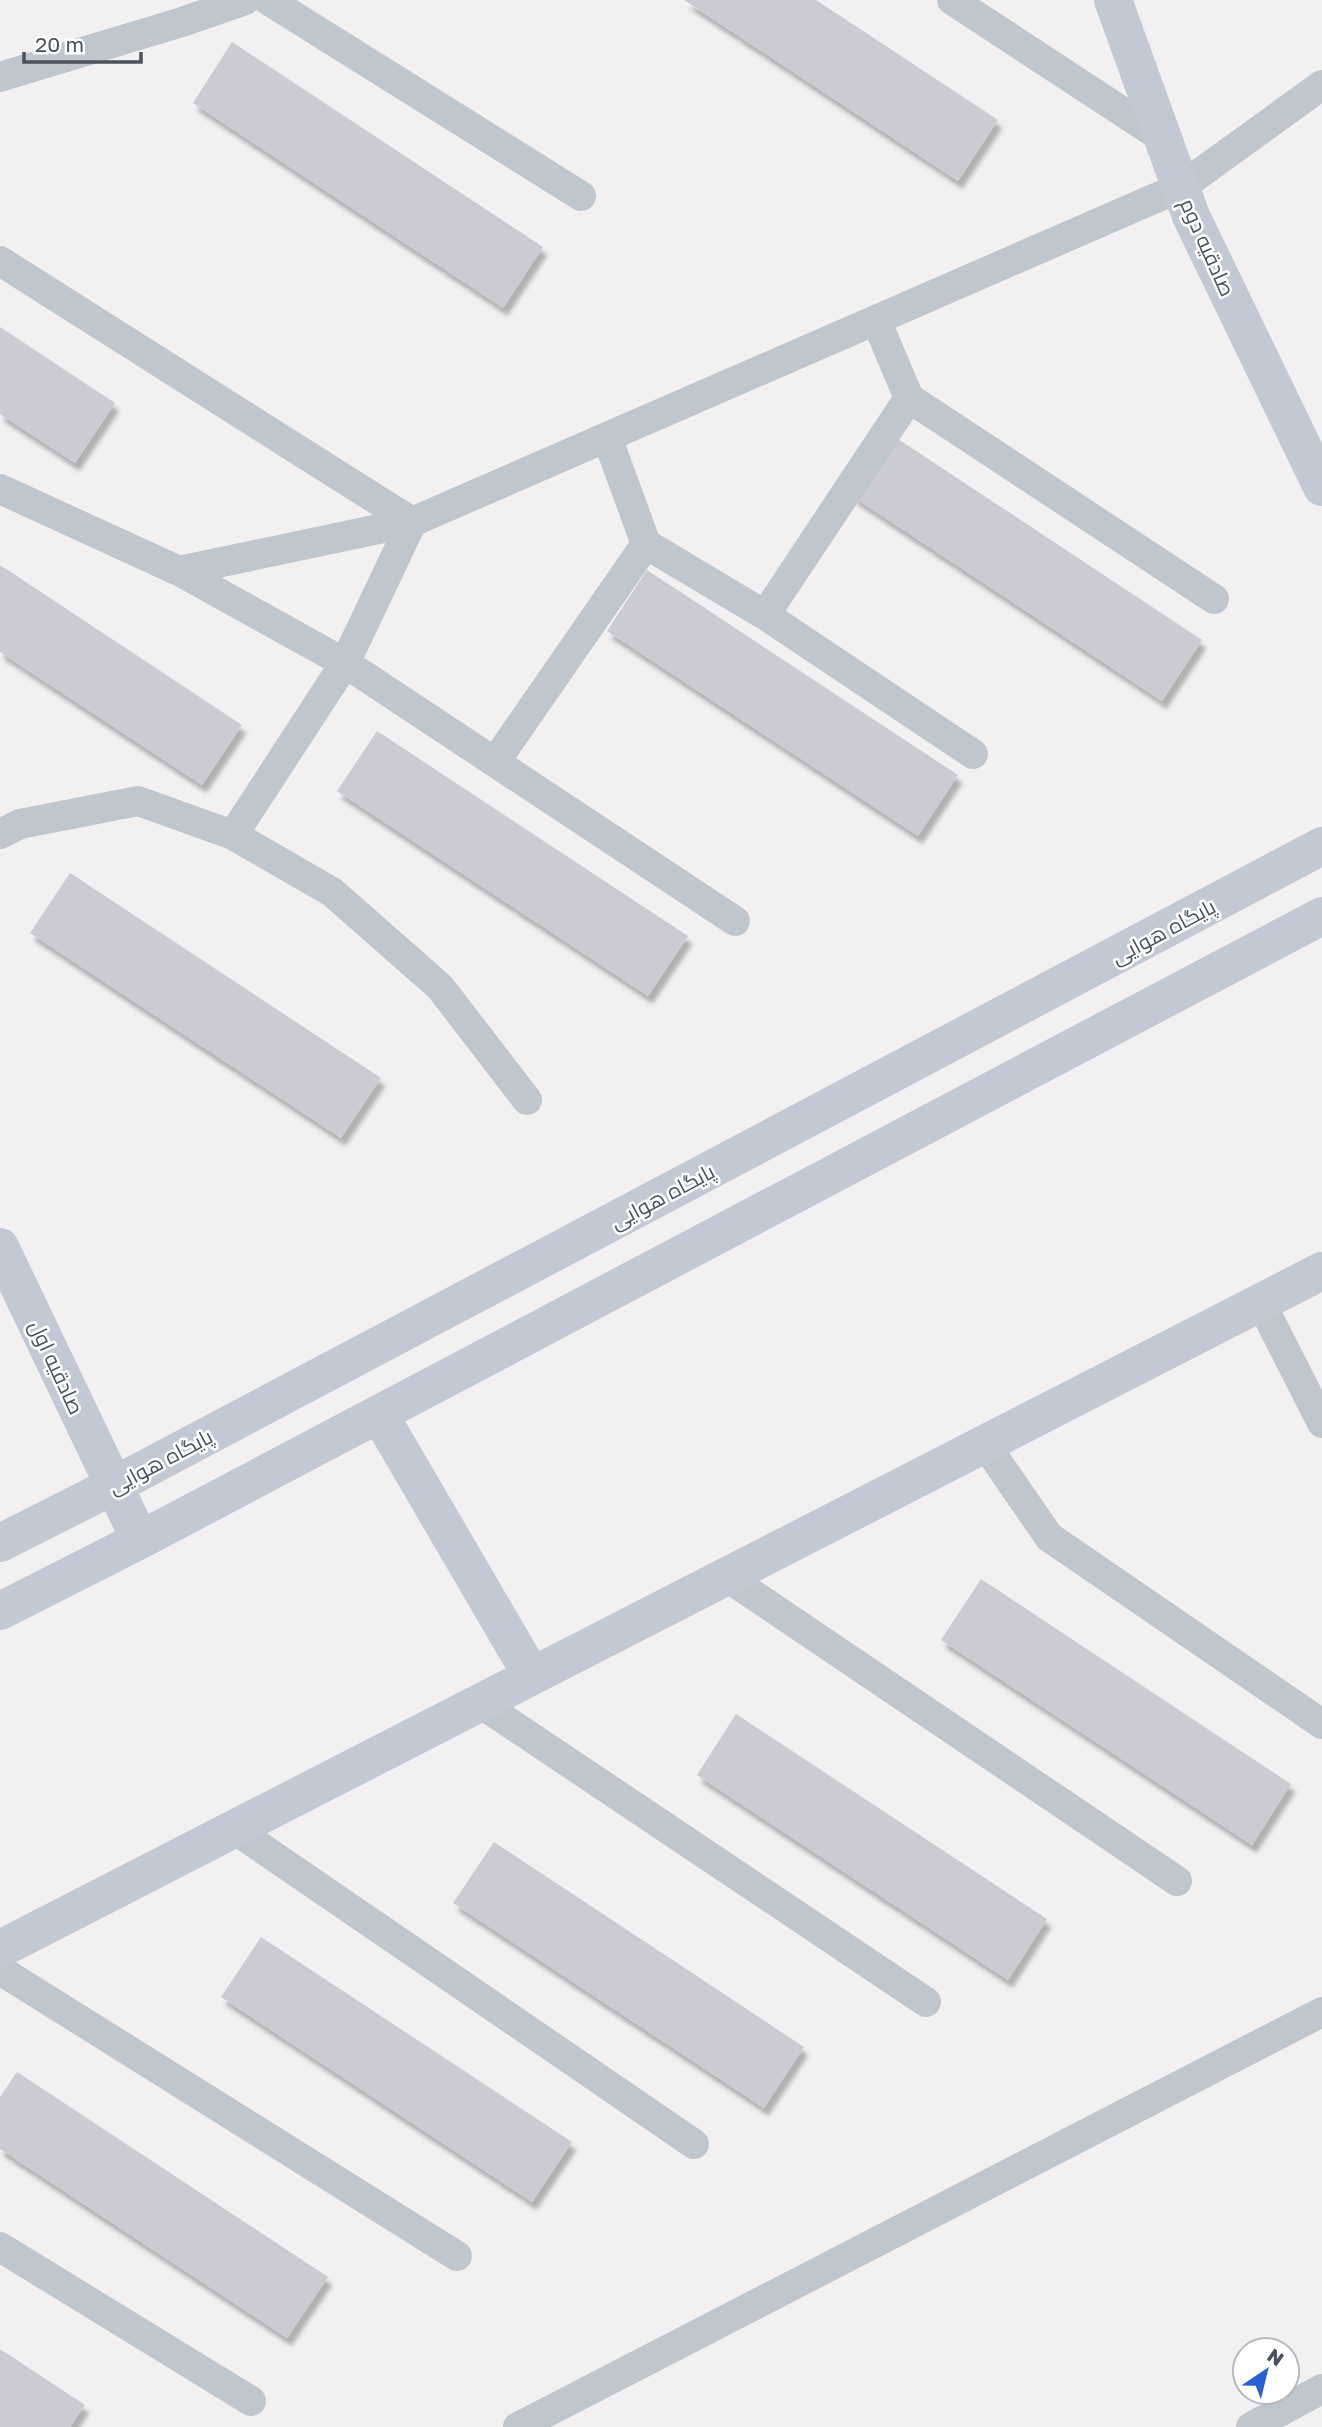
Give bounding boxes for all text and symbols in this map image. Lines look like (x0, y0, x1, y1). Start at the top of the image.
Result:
scale bar (24, 21, 142, 65)
text: 20 m (35, 31, 84, 57)
street label: صادقیه دوم (1173, 194, 1241, 301)
street label: پایگاه هوایی (1106, 892, 1221, 971)
street label: پایگاه هوایی (605, 1157, 720, 1236)
street label: صادقیه اول (23, 1316, 90, 1419)
street label: پایگاه هوایی (103, 1422, 218, 1501)
north arrow (1231, 2336, 1301, 2406)
text: N (1264, 2343, 1289, 2370)

